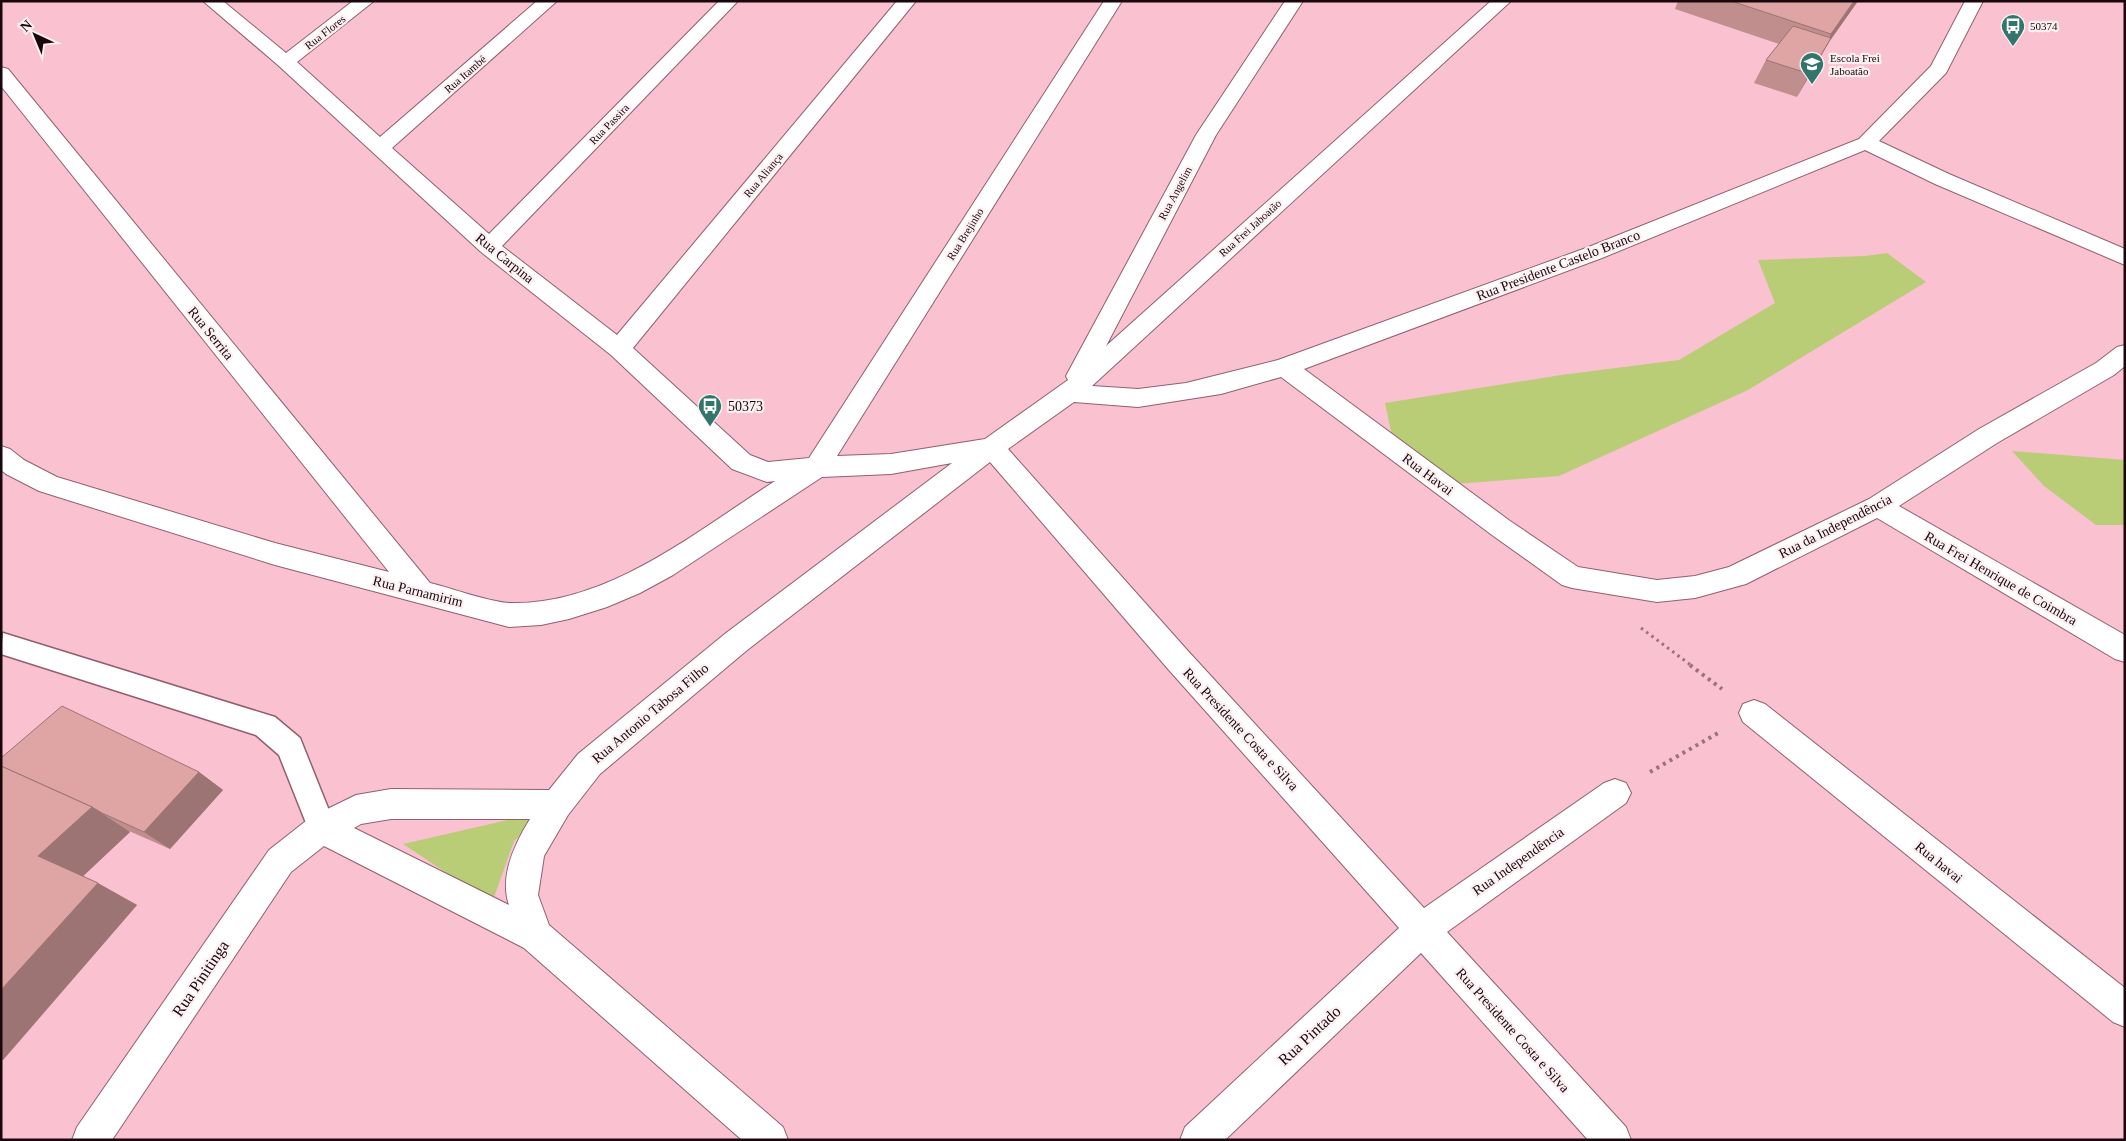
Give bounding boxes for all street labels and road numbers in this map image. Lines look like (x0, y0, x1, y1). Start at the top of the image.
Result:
street label: Rua Flores (302, 13, 348, 51)
street label: Rua Itambé (442, 53, 488, 95)
street label: Rua Passira (587, 101, 631, 147)
street label: Rua Aliança (741, 150, 785, 200)
street label: Rua Angelim (1156, 164, 1194, 222)
street label: Rua Frei Jaboatão (1216, 197, 1284, 259)
street label: Rua Brejinho (944, 205, 986, 262)
street label: Rua Presidente Castelo Branco (1474, 227, 1642, 304)
street label: Rua Carpina (473, 230, 537, 287)
street label: Rua Serrita (185, 304, 237, 363)
street label: Rua Havai (1399, 451, 1456, 498)
street label: Rua da Independência (1776, 491, 1895, 561)
street label: Rua Frei Henrique de Coimbra (1922, 529, 2080, 629)
street label: Rua Parnamirim (371, 573, 465, 610)
street label: Rua Antonio Tabosa Filho (589, 660, 711, 766)
street label: Rua Presidente Costa e Silva (1180, 665, 1302, 794)
street label: Rua Independência (1470, 824, 1567, 898)
street label: Rua havai (1912, 839, 1965, 886)
street label: Rua Pinitinga (169, 937, 233, 1020)
street label: Rua Presidente Costa e Silva (1453, 965, 1573, 1096)
street label: Rua Pintado (1275, 1002, 1344, 1068)

